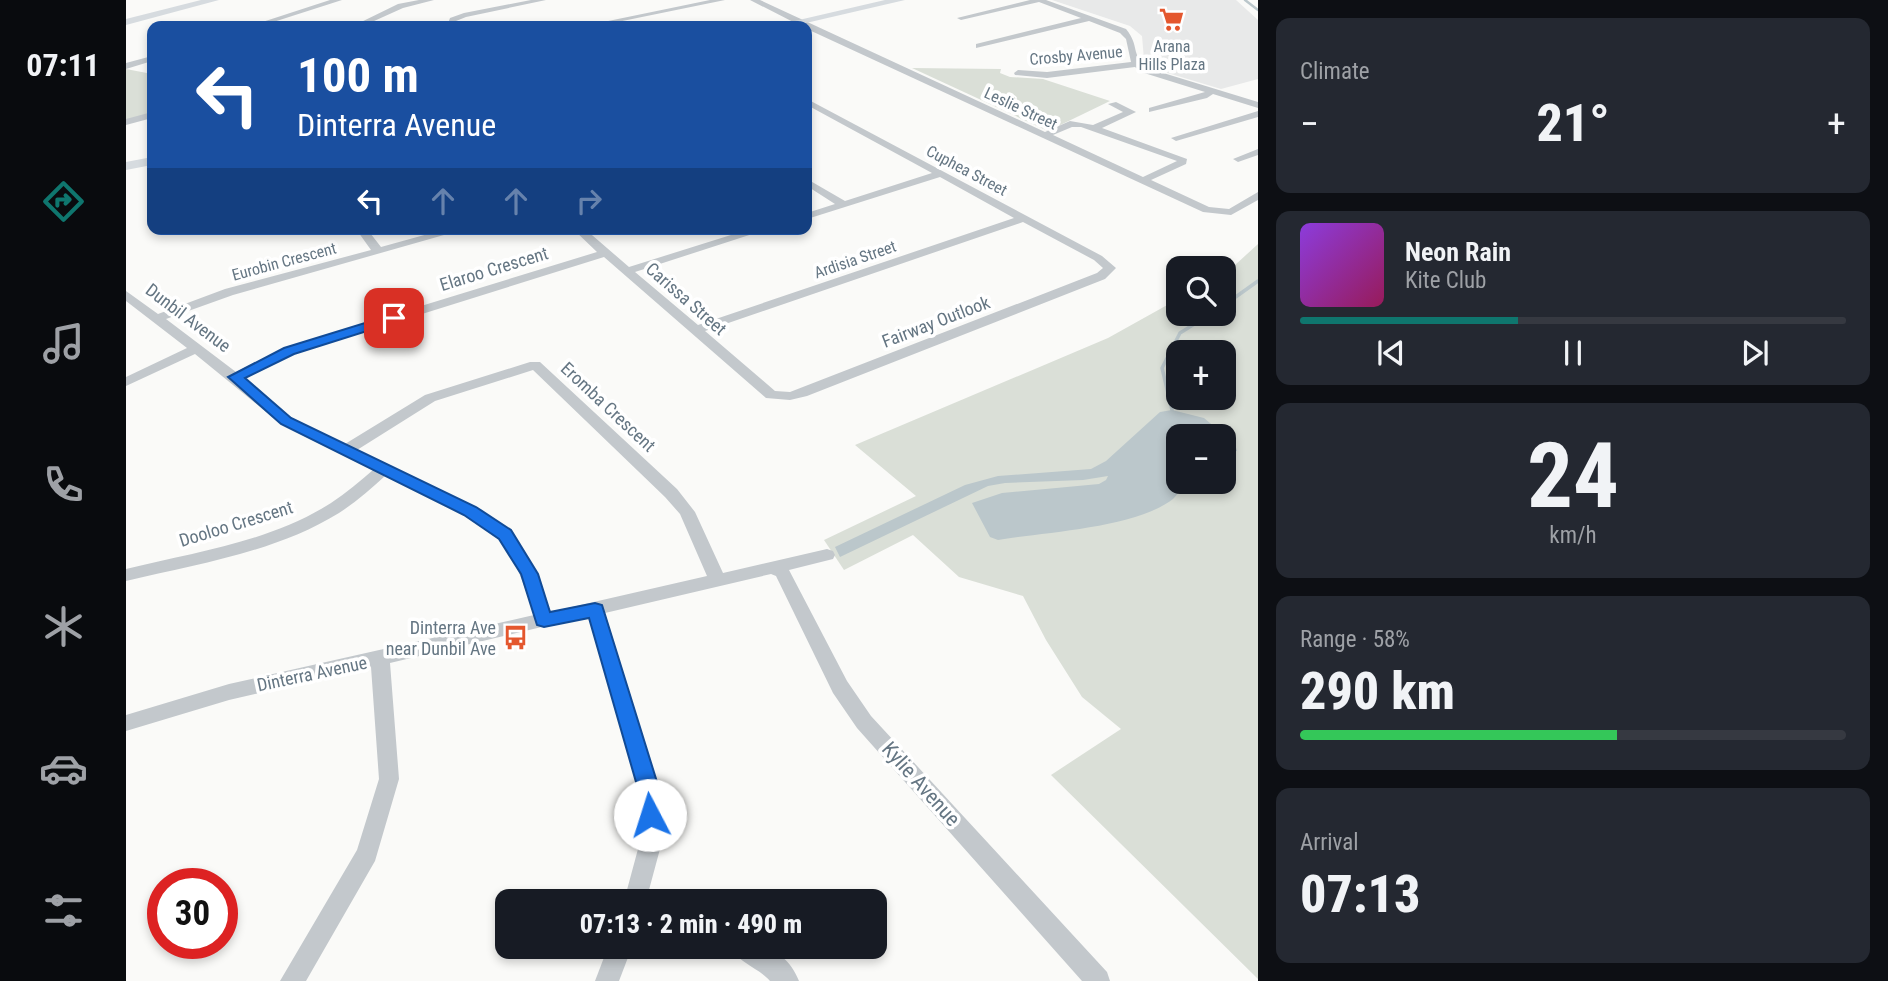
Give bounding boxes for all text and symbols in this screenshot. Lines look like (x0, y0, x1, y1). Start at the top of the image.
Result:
supermarket icon: Arana Hills Plaza (1158, 6, 1186, 34)
place label: Arana Hills Plaza (1139, 37, 1205, 74)
street label: Crosby Avenue (1029, 42, 1123, 69)
text: 07:11 (26, 46, 100, 84)
text: 100 m (297, 47, 419, 104)
icon: left (182, 49, 273, 140)
text: Climate (1300, 58, 1370, 85)
street label: Leslie Street (981, 83, 1061, 134)
text: 21° (1536, 93, 1610, 154)
text: − (1300, 102, 1319, 146)
text: + (1827, 102, 1846, 146)
text: Dinterra Avenue (297, 106, 496, 144)
street label: Cuphea Street (923, 141, 1011, 200)
icon: directions (39, 177, 88, 226)
icon: left (351, 182, 389, 220)
icon: ahead (424, 182, 462, 220)
icon: ahead (497, 182, 535, 220)
icon: right (570, 182, 608, 220)
street label: Ardisia Street (812, 237, 899, 282)
text: Neon Rain (1405, 237, 1511, 267)
street label: Eurobin Crescent (230, 238, 339, 285)
street label: Elaroo Crescent (437, 242, 551, 295)
map controls (1166, 256, 1236, 494)
button: search (1166, 256, 1236, 326)
street label: Carissa Street (642, 258, 731, 339)
text: Kite Club (1405, 267, 1486, 294)
street label: Dunbil Avenue (142, 279, 235, 356)
pin (364, 288, 424, 348)
street label: Fairway Outlook (879, 291, 993, 352)
icon: arrive (375, 299, 413, 337)
icon: music (39, 319, 88, 368)
icon: previous (1372, 334, 1410, 372)
icon: pause (1554, 334, 1592, 372)
icon: next (1736, 334, 1774, 372)
button: + (1166, 340, 1236, 410)
street label: Eromba Crescent (557, 358, 660, 456)
text: 24 (1527, 423, 1619, 529)
button: − (1166, 424, 1236, 494)
icon: phone (39, 460, 88, 509)
street label: Dooloo Crescent (177, 496, 295, 551)
text: km/h (1549, 522, 1597, 549)
icon: climate (39, 602, 88, 651)
place label: Dinterra Ave near Dunbil Ave (386, 617, 496, 659)
bus stop icon: Dinterra Ave near Dunbil Ave (502, 624, 530, 652)
text: Range · 58% (1300, 626, 1410, 653)
street label: Dinterra Avenue (255, 652, 369, 695)
text: 290 km (1300, 661, 1455, 722)
street label: Kylie Avenue (877, 737, 965, 831)
icon: car (39, 744, 88, 793)
position arrow (613, 778, 687, 852)
text: Arrival (1300, 829, 1359, 856)
text: 07:13 (1300, 864, 1420, 925)
speed limit sign: 30 (147, 868, 238, 959)
icon: filters (39, 886, 88, 935)
text: 07:13 · 2 min · 490 m (580, 909, 802, 939)

